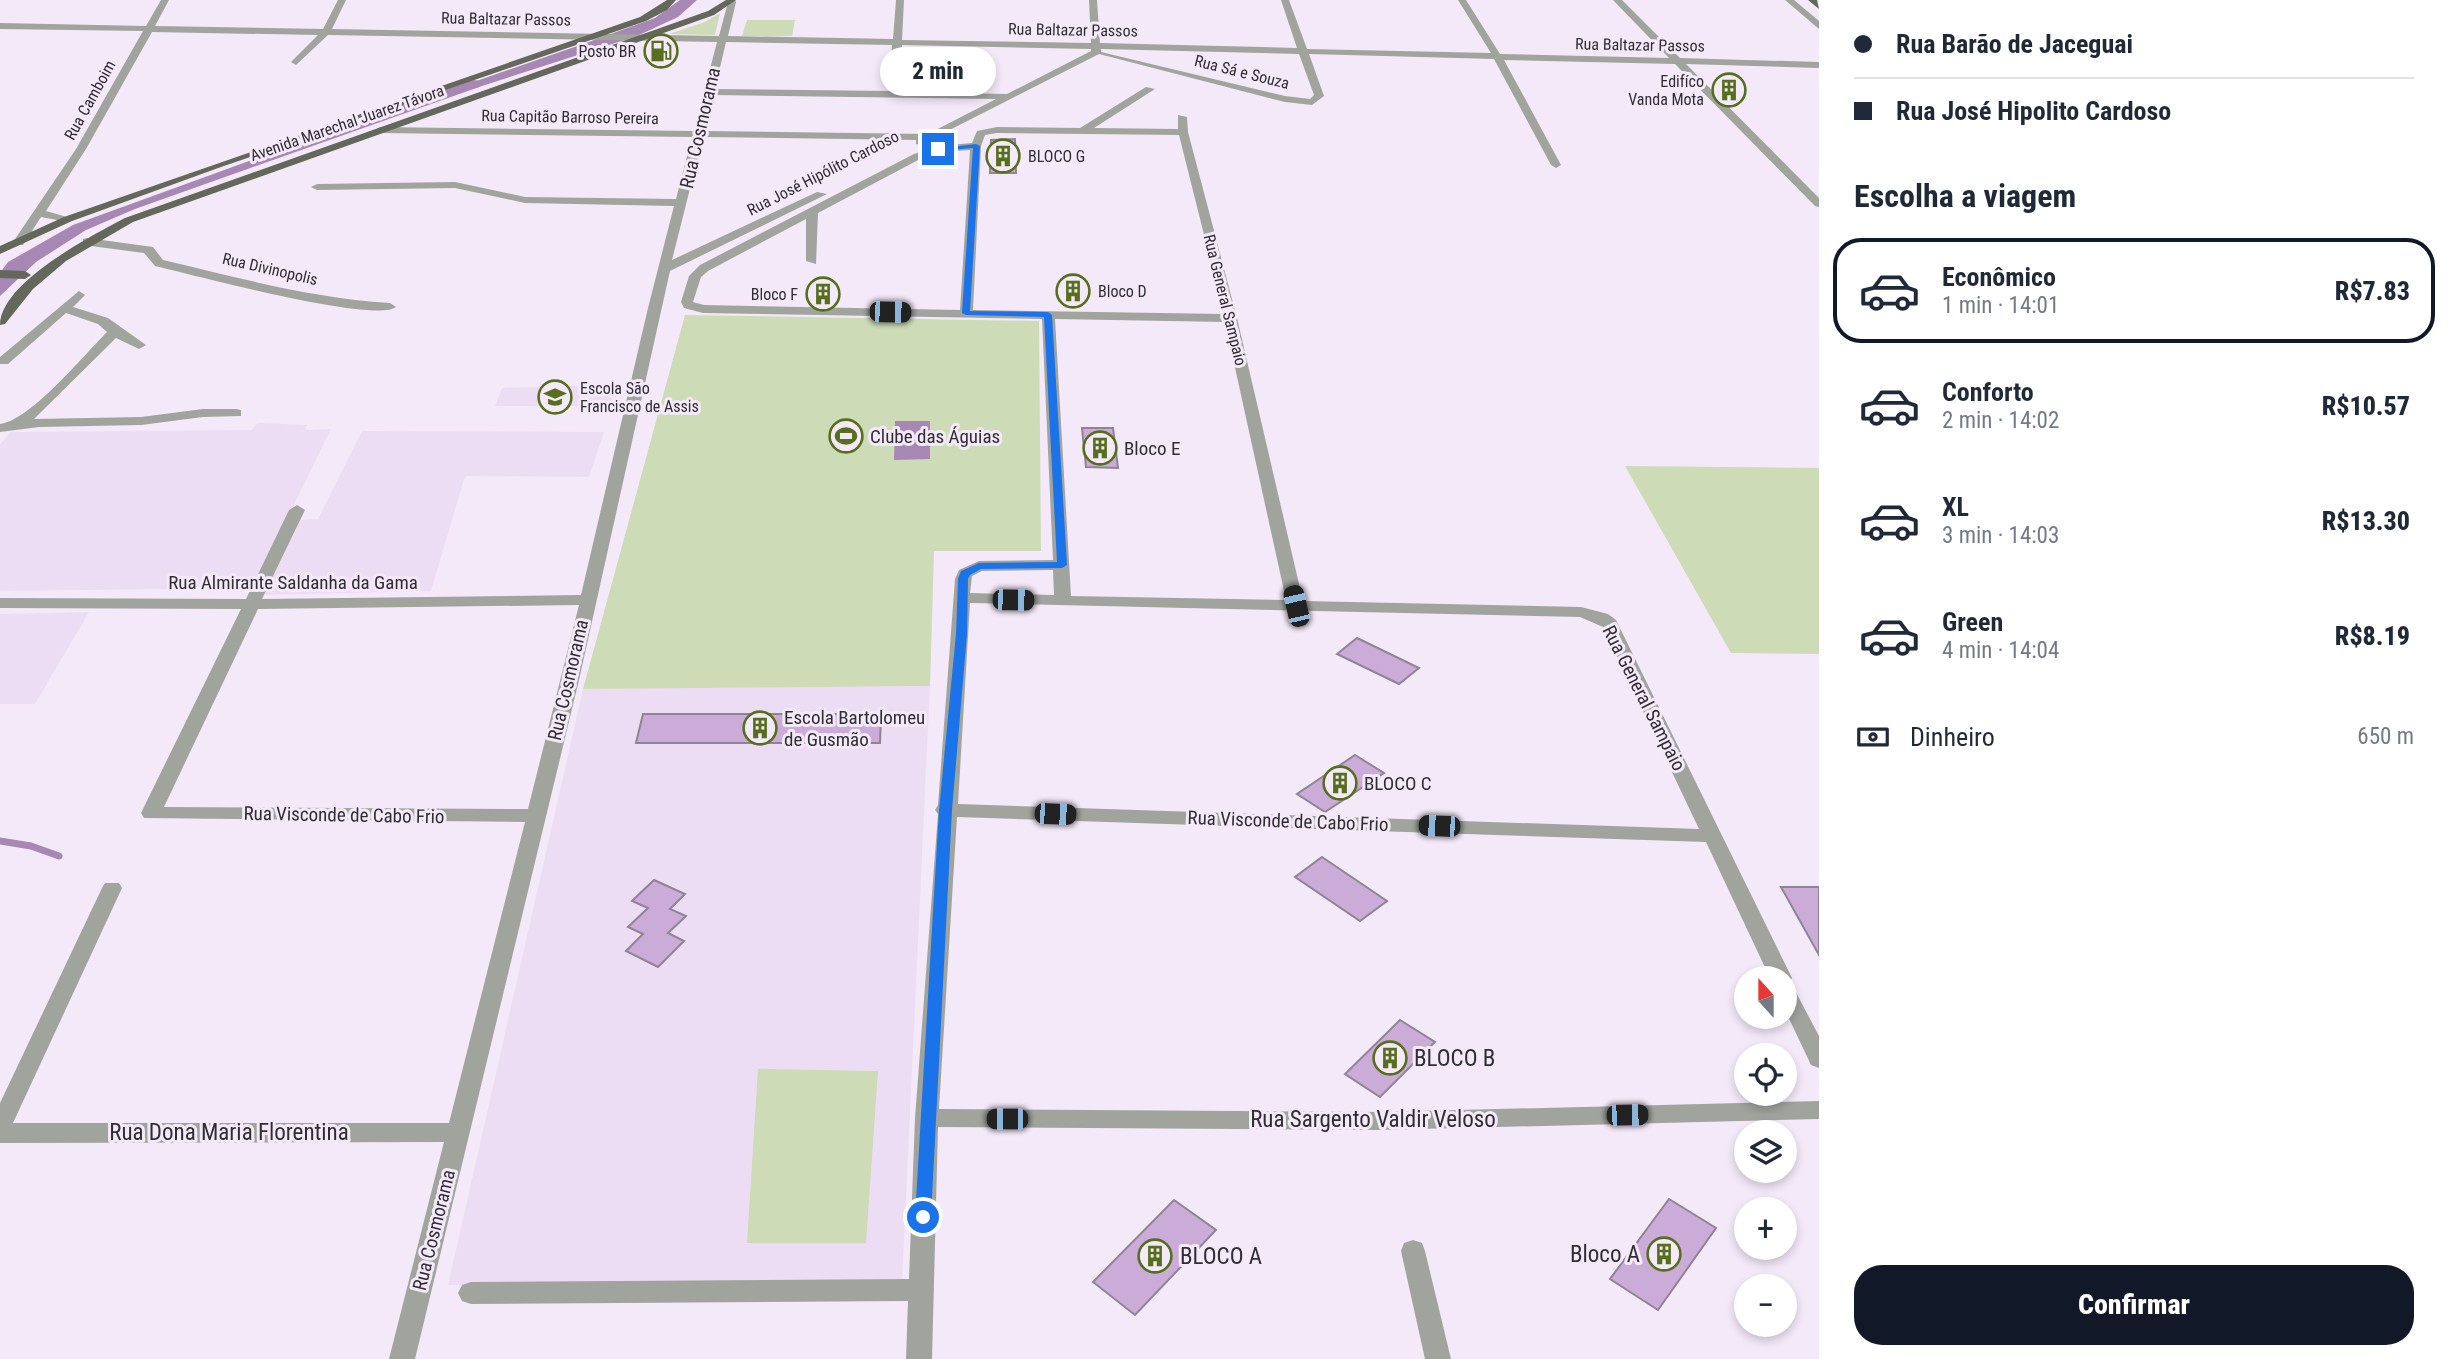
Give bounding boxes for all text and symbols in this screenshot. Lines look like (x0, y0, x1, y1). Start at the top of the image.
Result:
street label: Rua Baltazar Passos (441, 8, 571, 30)
street label: Rua Baltazar Passos (1008, 19, 1138, 41)
text: Rua Barão de Jaceguai (1896, 29, 2133, 59)
fuel station icon: Posto BR (642, 32, 680, 70)
street label: Rua Baltazar Passos (1575, 34, 1705, 56)
place label: Posto BR (578, 42, 637, 61)
callout: 2 min (880, 47, 996, 96)
street label: Rua Sá e Souza (1193, 51, 1291, 93)
street label: Rua Camboim (60, 57, 120, 143)
text: 2 min (912, 58, 964, 85)
street label: Rua Cosmorama (675, 65, 725, 191)
building icon: Edifíco Vanda Mota (1710, 71, 1748, 109)
place label: Edifíco Vanda Mota (1628, 72, 1704, 109)
street label: Avenida Marechal Juarez Távora (248, 81, 446, 165)
text: Rua José Hipolito Cardoso (1896, 96, 2171, 126)
street label: Rua Capitão Barroso Pereira (481, 106, 659, 128)
street label: Rua José Hipólito Cardoso (744, 126, 902, 220)
route end (922, 133, 954, 165)
building icon: BLOCO G (984, 137, 1022, 175)
place label: BLOCO G (1028, 147, 1085, 166)
text: Escolha a viagem (1854, 177, 2076, 215)
street label: Rua General Sampaio (1199, 232, 1251, 368)
street label: Rua Divinopolis (220, 249, 320, 289)
icon: car (1858, 259, 1921, 322)
text: Econômico (1942, 262, 2056, 292)
building icon: Bloco D (1054, 272, 1092, 310)
building icon: Bloco F (804, 275, 842, 313)
text: R$7.83 (2335, 276, 2410, 306)
place label: Bloco D (1098, 282, 1147, 301)
place label: Bloco F (751, 285, 798, 304)
text: 1 min · 14:01 (1942, 292, 2059, 319)
car (869, 301, 912, 323)
icon: car (1858, 374, 1921, 437)
text: Conforto (1942, 377, 2034, 407)
school or university icon: Escola São Francisco de Assis (536, 378, 574, 416)
place label: Escola São Francisco de Assis (580, 379, 699, 416)
text: R$10.57 (2322, 391, 2410, 421)
text: 2 min · 14:02 (1942, 407, 2059, 434)
sports icon: Clube das Águias (827, 417, 865, 455)
place label: Clube das Águias (870, 425, 1000, 448)
building icon: Bloco E (1081, 429, 1119, 467)
place label: Bloco E (1124, 437, 1180, 460)
icon: car (1858, 489, 1921, 552)
text: XL (1942, 492, 1969, 522)
text: R$13.30 (2322, 506, 2410, 536)
text: 3 min · 14:03 (1942, 522, 2059, 549)
street label: Rua Almirante Saldanha da Gama (168, 571, 418, 594)
car (1282, 583, 1311, 629)
car (992, 589, 1035, 611)
icon: car (1858, 604, 1921, 667)
text: Green (1942, 607, 2003, 637)
street label: Rua Cosmorama (543, 617, 593, 743)
text: R$8.19 (2335, 621, 2410, 651)
street label: Rua General Sampaio (1597, 622, 1691, 774)
text: 4 min · 14:04 (1942, 637, 2059, 664)
place label: Escola Bartolomeu de Gusmão (784, 706, 925, 751)
building icon: Escola Bartolomeu de Gusmão (741, 709, 779, 747)
icon: cash (1854, 718, 1892, 756)
text: Dinheiro (1910, 722, 1995, 752)
text: 650 m (2357, 723, 2414, 750)
building icon: BLOCO C (1321, 764, 1359, 802)
place label: BLOCO C (1364, 772, 1432, 795)
street label: Rua Visconde de Cabo Frio (243, 802, 445, 828)
car (1034, 803, 1077, 825)
street label: Rua Visconde de Cabo Frio (1187, 806, 1389, 836)
car (1418, 815, 1461, 837)
north arrow (1734, 966, 1797, 1029)
map controls (1734, 966, 1797, 1337)
building icon: BLOCO B (1371, 1039, 1409, 1077)
button: locate (1734, 1043, 1797, 1106)
place label: BLOCO B (1414, 1045, 1495, 1072)
car (1606, 1104, 1649, 1126)
street label: Rua Sargento Valdir Veloso (1250, 1106, 1496, 1133)
car (987, 1109, 1029, 1130)
street label: Rua Dona Maria Florentina (109, 1119, 349, 1146)
button: layers (1734, 1120, 1797, 1183)
street label: Rua Cosmorama (408, 1167, 460, 1293)
button: + (1734, 1197, 1797, 1260)
route start (907, 1201, 939, 1233)
building icon: Bloco A (1645, 1235, 1683, 1273)
building icon: BLOCO A (1136, 1237, 1174, 1275)
place label: Bloco A (1570, 1241, 1640, 1268)
place label: BLOCO A (1180, 1243, 1262, 1270)
button: Confirmar (1854, 1265, 2414, 1345)
button: − (1734, 1274, 1797, 1337)

